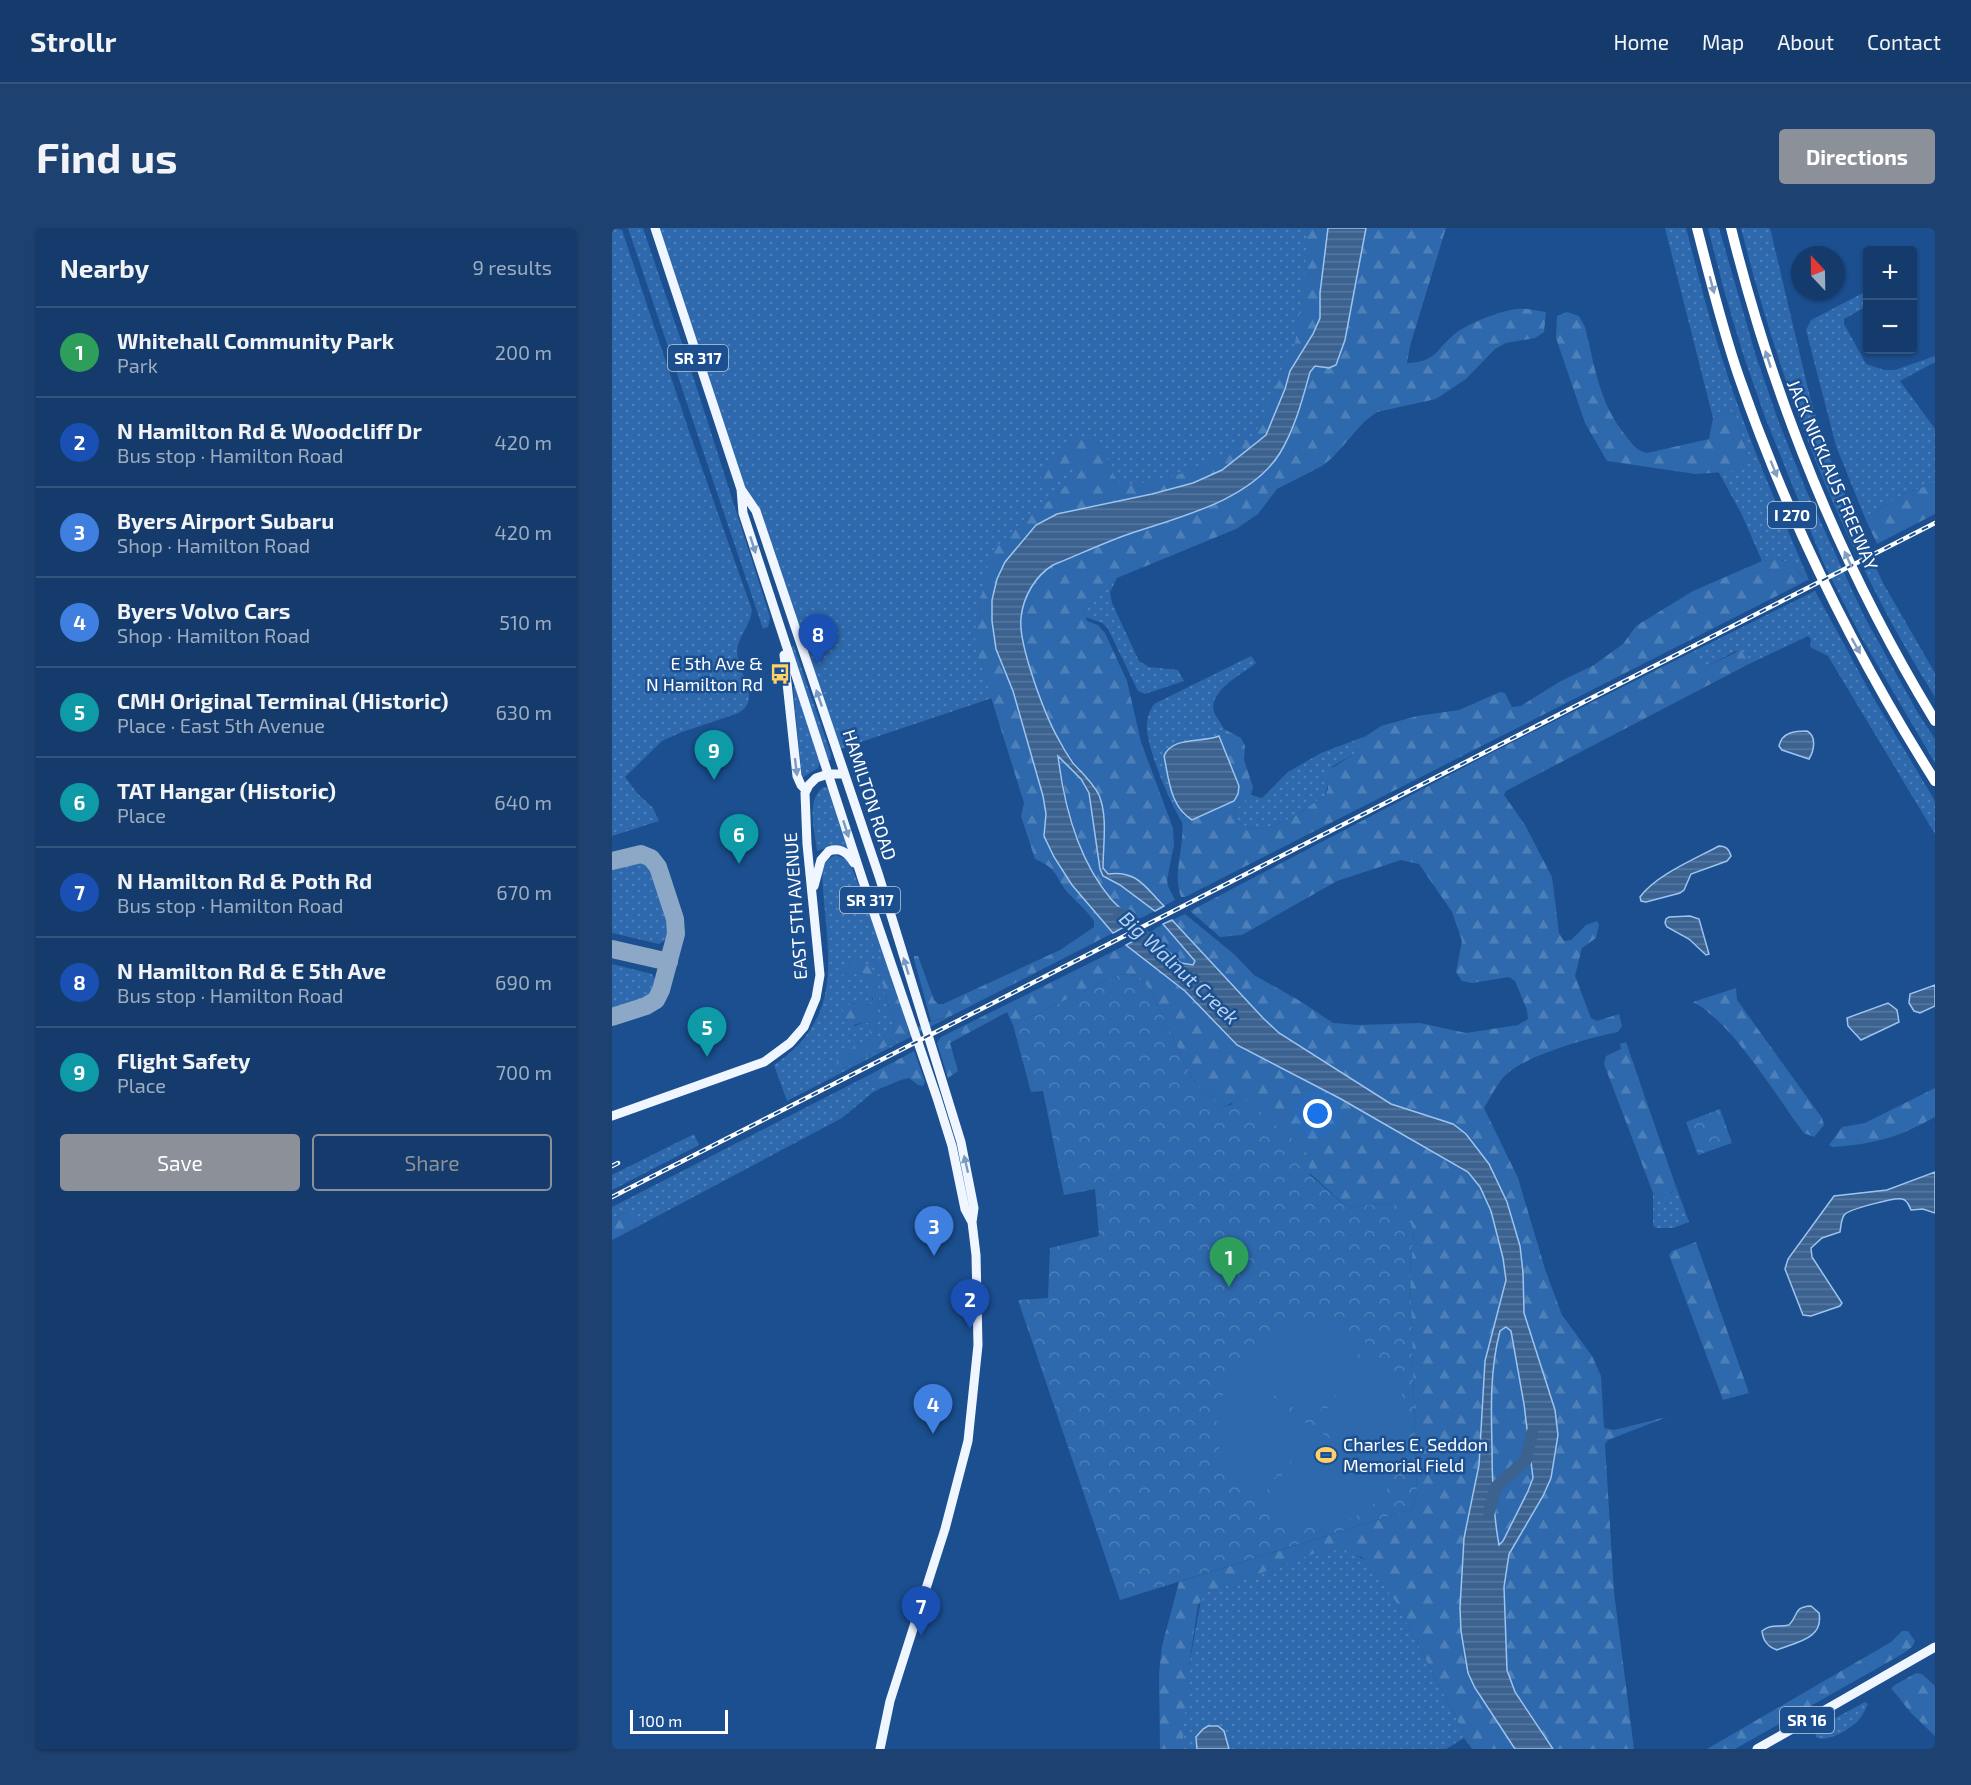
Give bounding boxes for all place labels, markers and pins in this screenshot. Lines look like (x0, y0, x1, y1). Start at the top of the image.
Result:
pin: 8 (798, 614, 838, 664)
place label: E 5th Ave & N Hamilton Rd (646, 652, 763, 695)
bus stop icon: E 5th Ave & N Hamilton Rd (768, 662, 792, 686)
pin: 9 (694, 730, 734, 780)
pin: 6 (720, 814, 758, 864)
pin: 5 (688, 1008, 727, 1057)
pin: 3 (914, 1206, 954, 1256)
pin: 1 (1210, 1238, 1248, 1287)
pin: 2 (950, 1280, 990, 1329)
pin: 4 (914, 1384, 952, 1434)
place label: Charles E. Seddon Memorial Field (1343, 1433, 1488, 1476)
sports icon: Charles E. Seddon Memorial Field (1314, 1443, 1338, 1467)
pin: 7 (902, 1586, 940, 1636)

